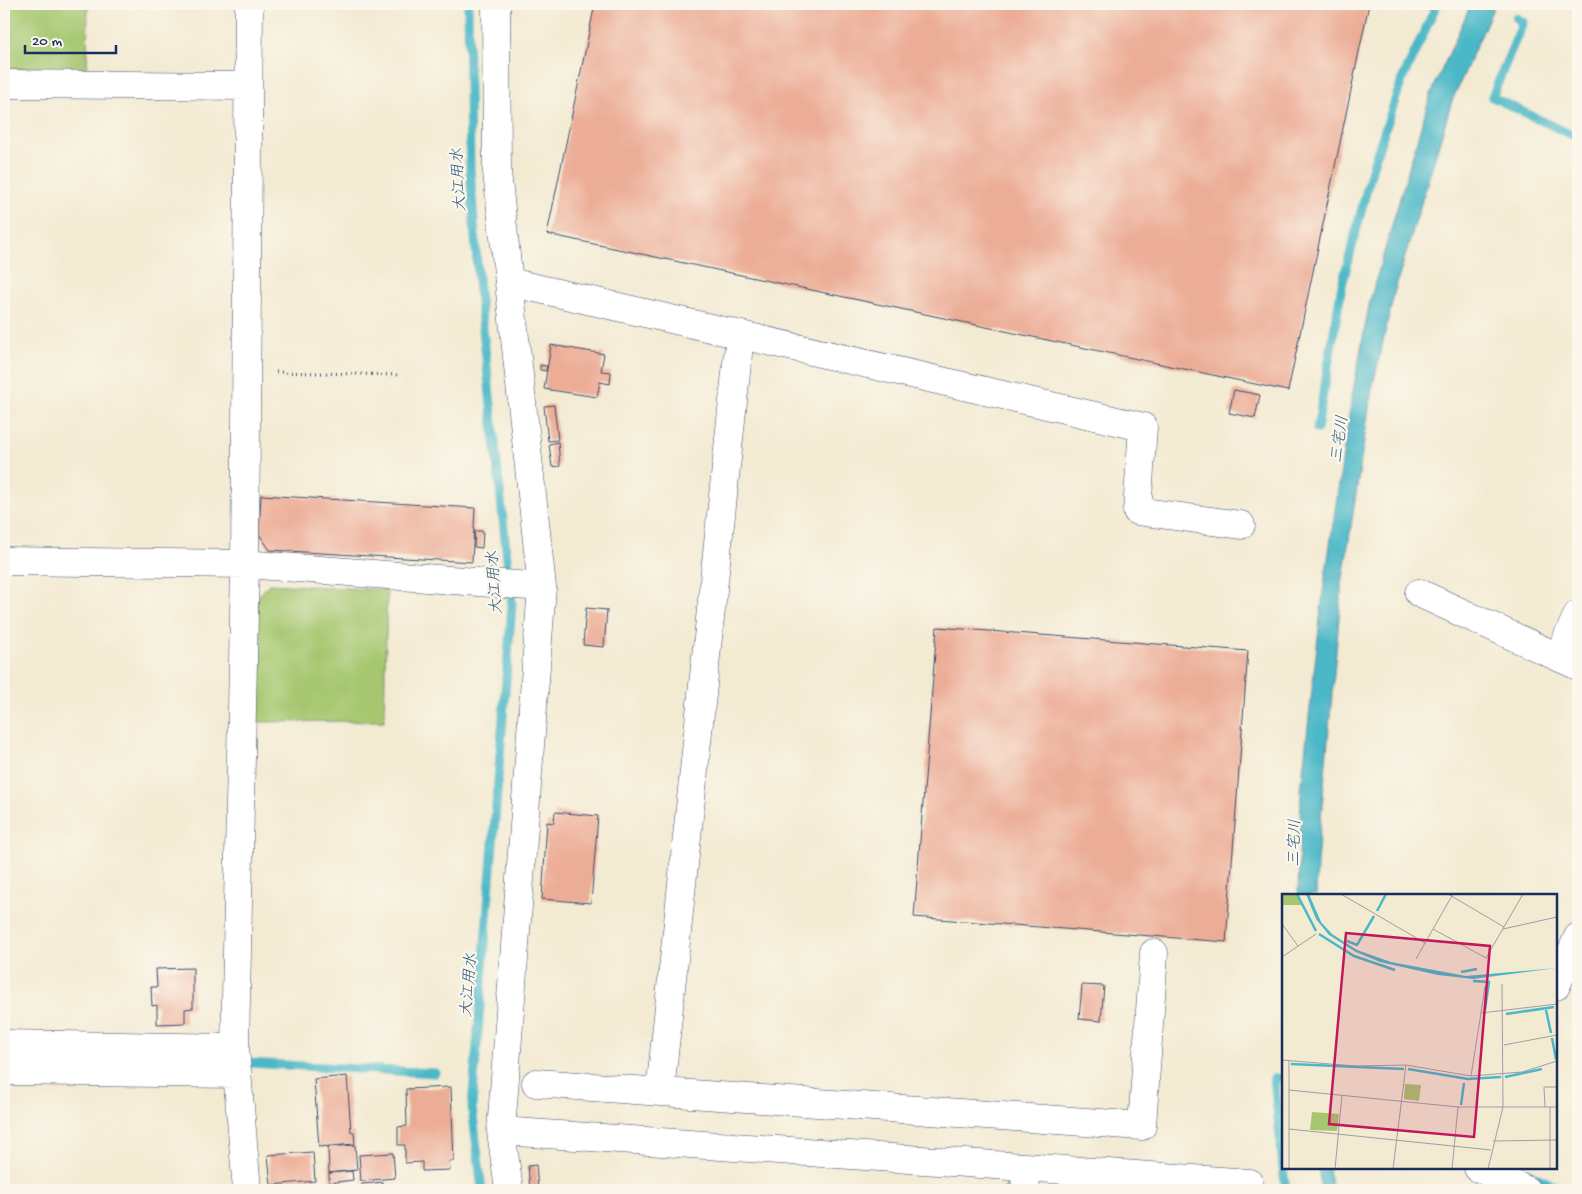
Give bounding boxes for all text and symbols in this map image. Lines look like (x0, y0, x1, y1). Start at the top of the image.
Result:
scale bar (25, 22, 116, 54)
text: 20 m (32, 33, 62, 51)
water label: 大江用水 (448, 147, 472, 212)
water label: 三宅川 (1328, 414, 1354, 465)
water label: 大江用水 (484, 550, 508, 615)
water label: 三宅川 (1286, 819, 1306, 867)
inset map (1282, 894, 1557, 1169)
water label: 大江用水 (457, 953, 483, 1018)

